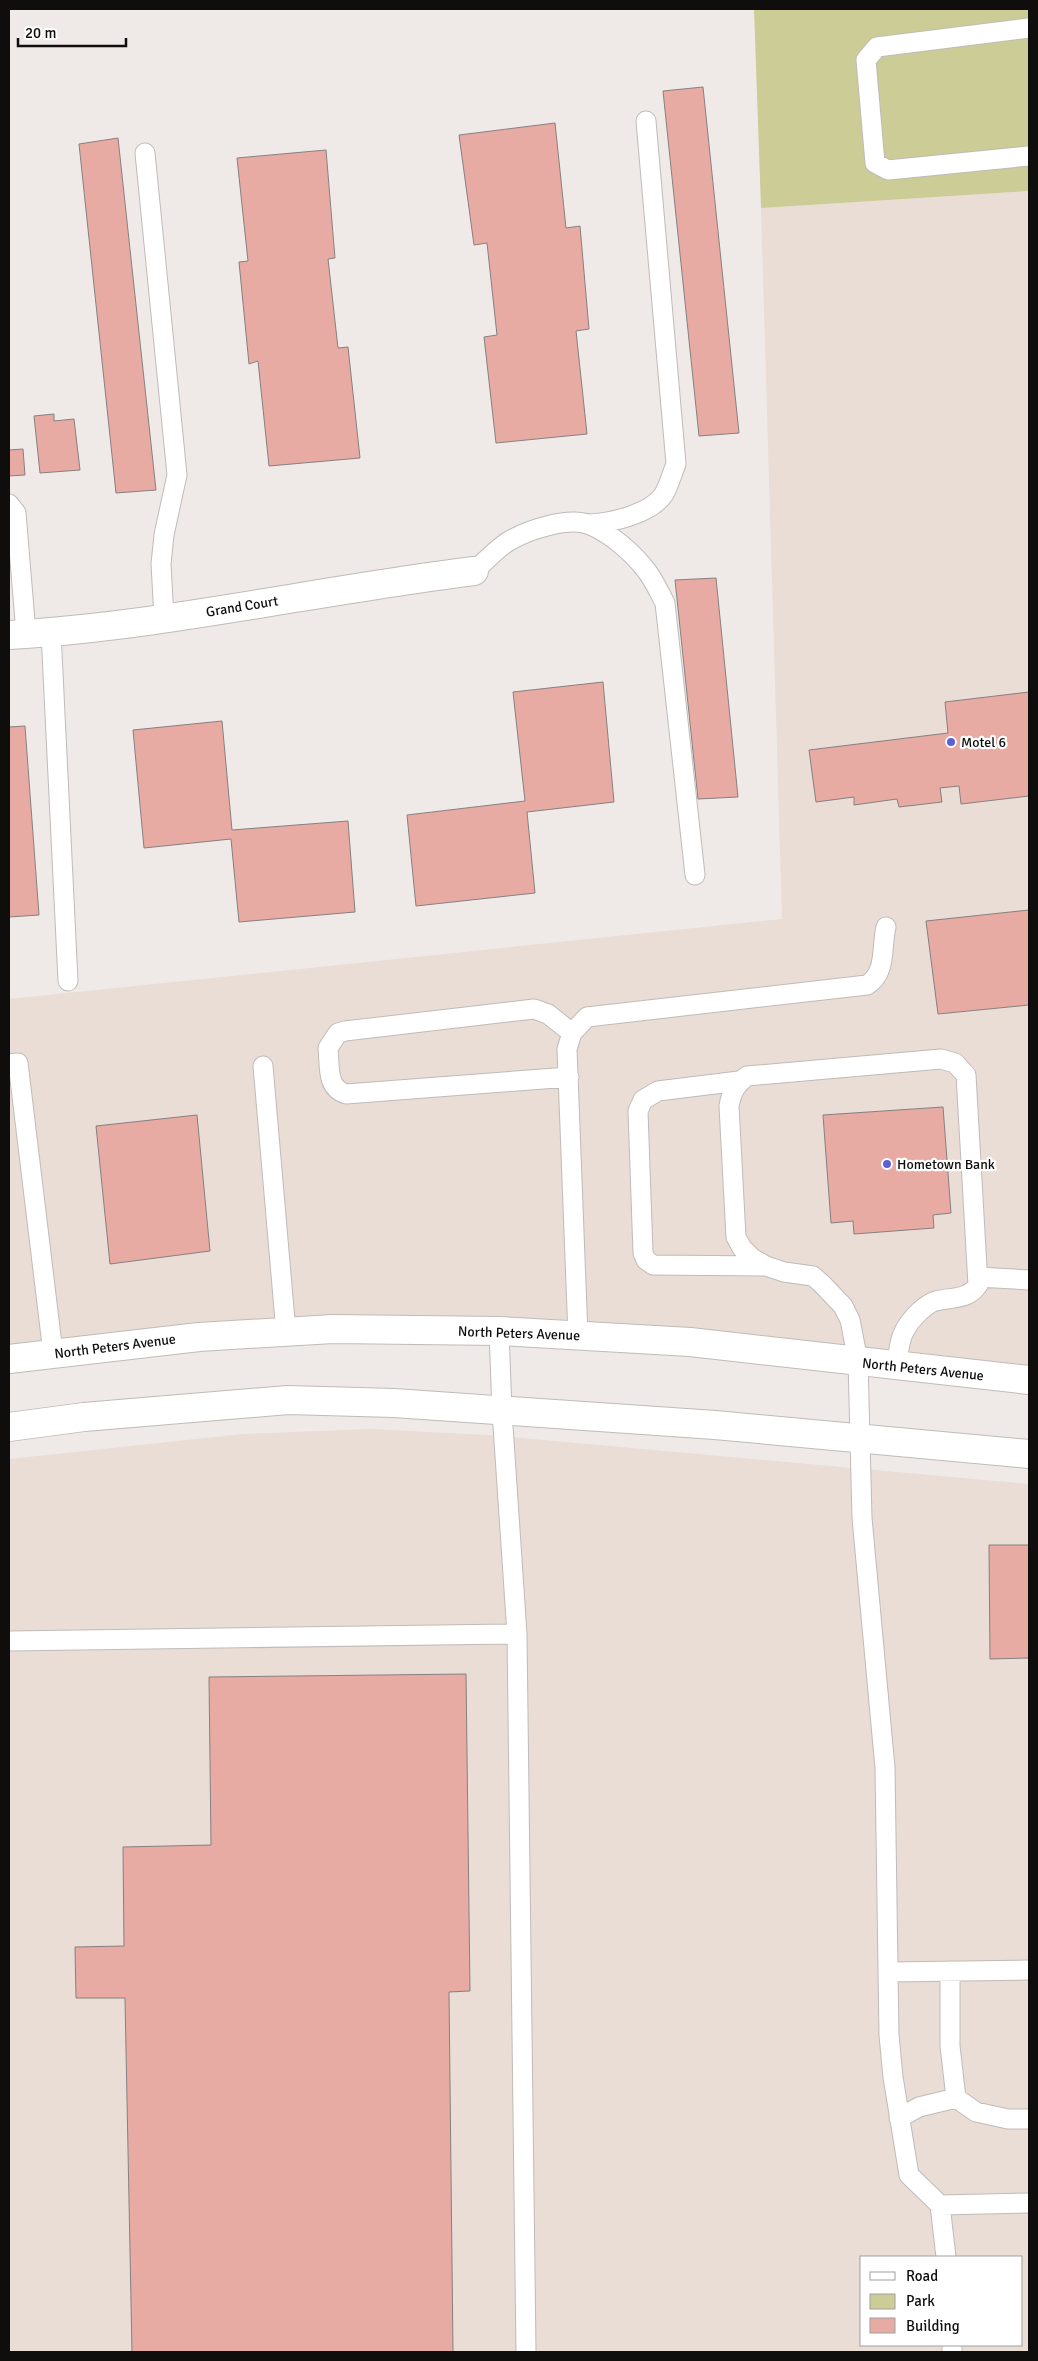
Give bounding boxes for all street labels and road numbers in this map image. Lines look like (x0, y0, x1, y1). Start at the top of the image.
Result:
street label: Grand Court (205, 592, 280, 621)
street label: North Peters Avenue (458, 1323, 580, 1344)
street label: North Peters Avenue (53, 1331, 177, 1362)
street label: North Peters Avenue (861, 1355, 985, 1384)

